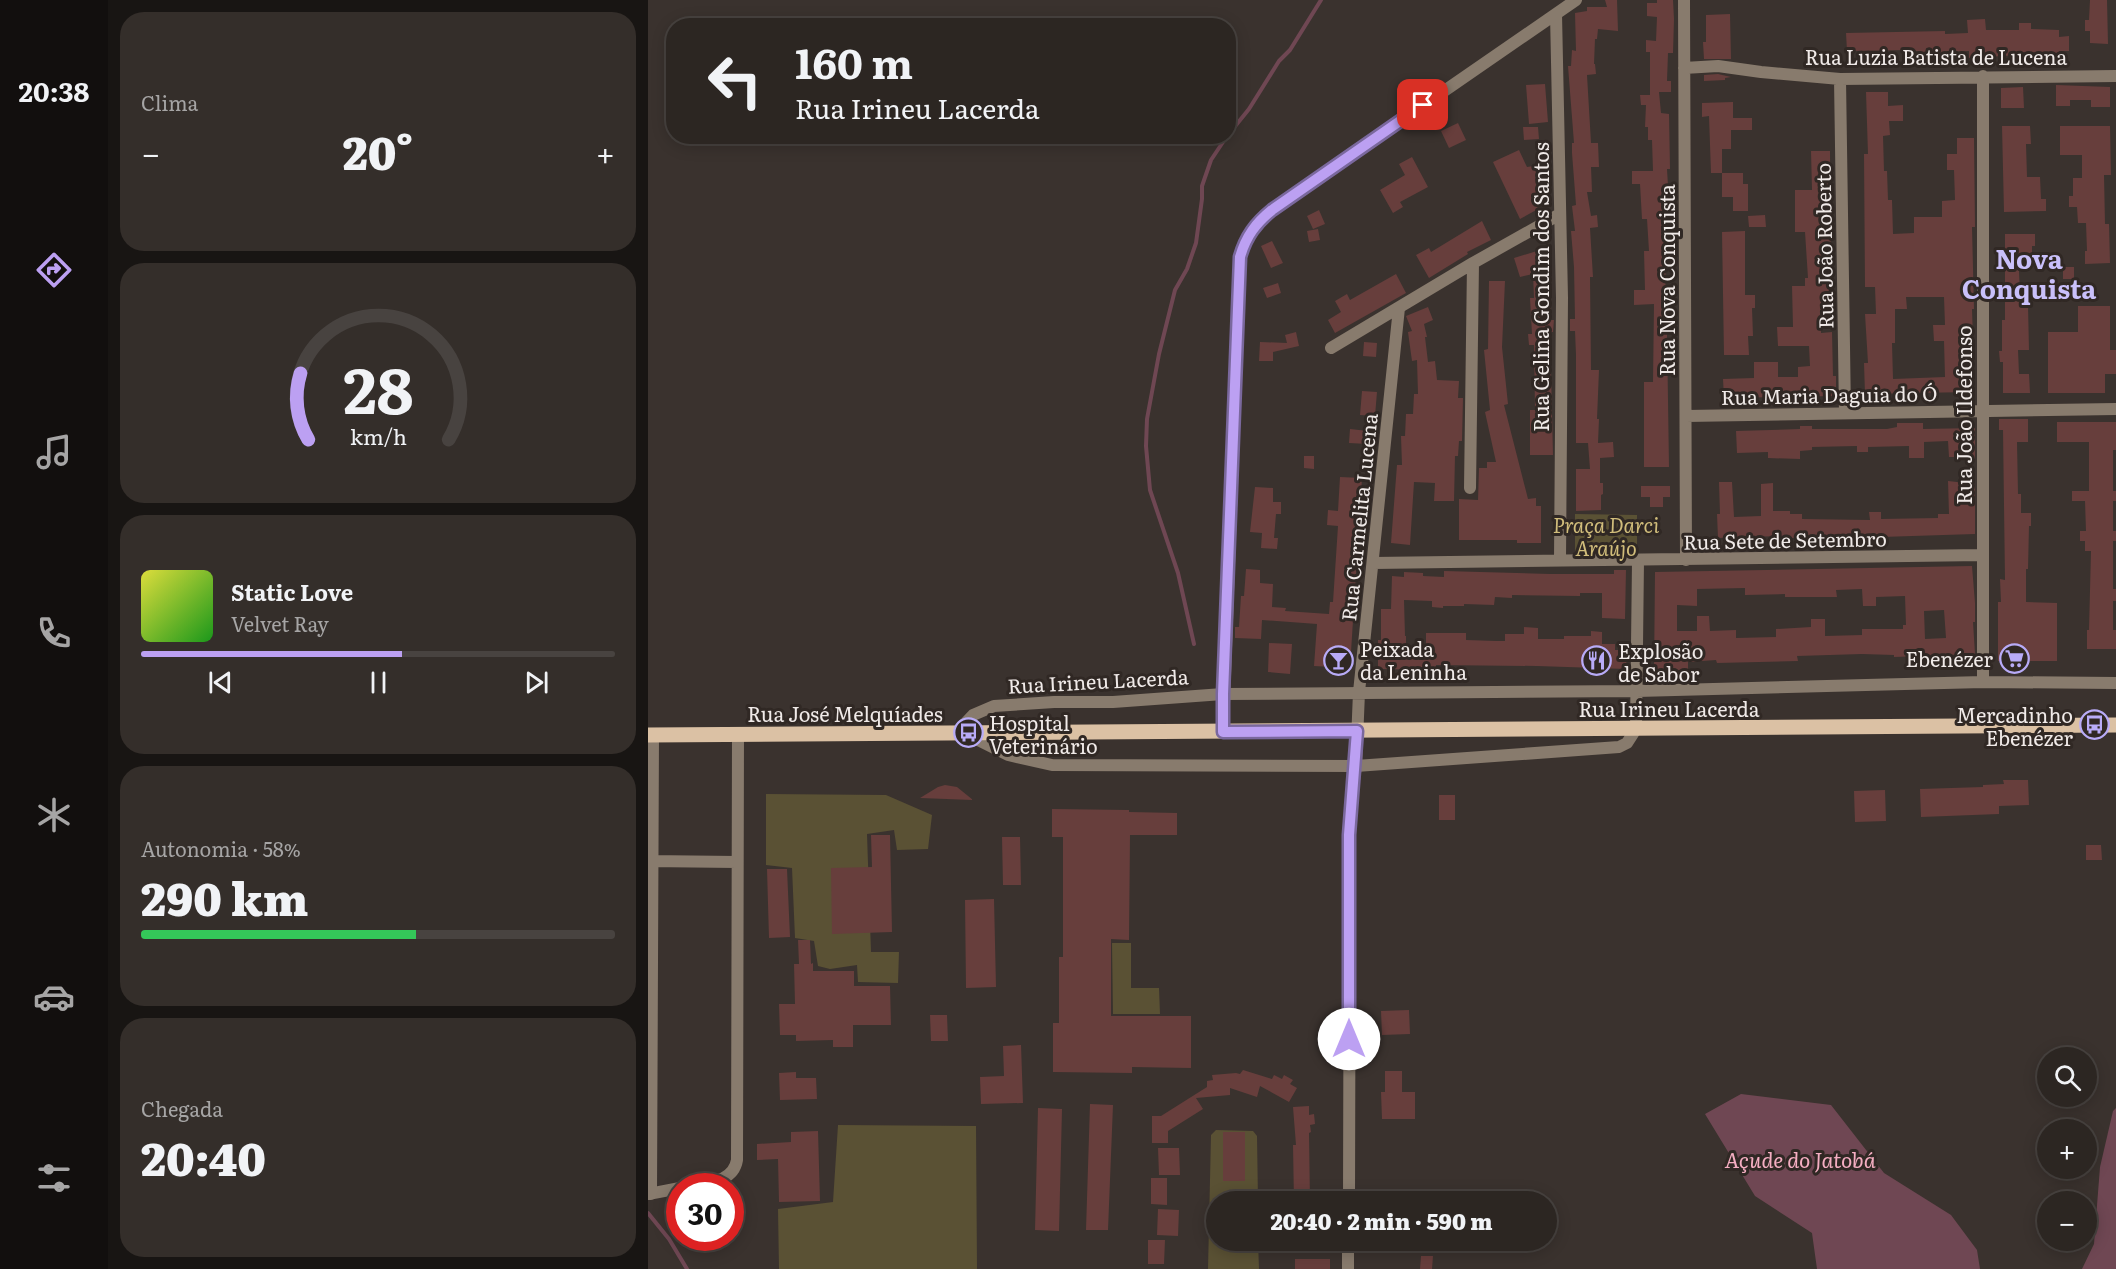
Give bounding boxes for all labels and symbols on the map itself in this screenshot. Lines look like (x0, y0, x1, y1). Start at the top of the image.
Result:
street label: Rua Luzia Batista de Lucena (1805, 41, 2067, 71)
pin (1397, 79, 1448, 130)
street label: Rua Gelina Gondim dos Santos (1525, 142, 1555, 432)
street label: Rua João Roberto (1807, 163, 1839, 329)
street label: Rua Nova Conquista (1651, 184, 1681, 376)
district label: Nova Conquista (1962, 238, 2096, 307)
street label: Rua João Ildefonso (1948, 325, 1978, 505)
street label: Rua Maria Daguia do Ó (1720, 377, 1938, 411)
street label: Rua Carmelita Lucena (1332, 411, 1384, 622)
park label: Praça Darci Araújo (1553, 509, 1659, 562)
street label: Rua Sete de Setembro (1683, 522, 1887, 556)
place label: Peixada da Leninha (1360, 633, 1467, 686)
place label: Explosão de Sabor (1618, 635, 1703, 688)
supermarket icon: Ebenézer (1998, 642, 2030, 674)
place label: Ebenézer (1905, 643, 1994, 673)
bar icon: Peixada da Leninha (1323, 644, 1355, 676)
restaurant icon: Explosão de Sabor (1581, 645, 1613, 677)
street label: Rua Irineu Lacerda (1007, 660, 1189, 700)
street label: Rua Irineu Lacerda (1578, 693, 1760, 723)
street label: Rua José Melquíades (747, 698, 943, 728)
place label: Mercadinho Ebenézer (1956, 699, 2074, 752)
place label: Hospital Veterinário (989, 707, 1098, 760)
bus stop icon: Mercadinho Ebenézer (2078, 709, 2110, 741)
bus stop icon: Hospital Veterinário (952, 717, 984, 749)
position arrow (1317, 1007, 1381, 1071)
water label: Açude do Jatobá (1724, 1143, 1876, 1174)
speed limit sign: 30 (666, 1173, 744, 1251)

